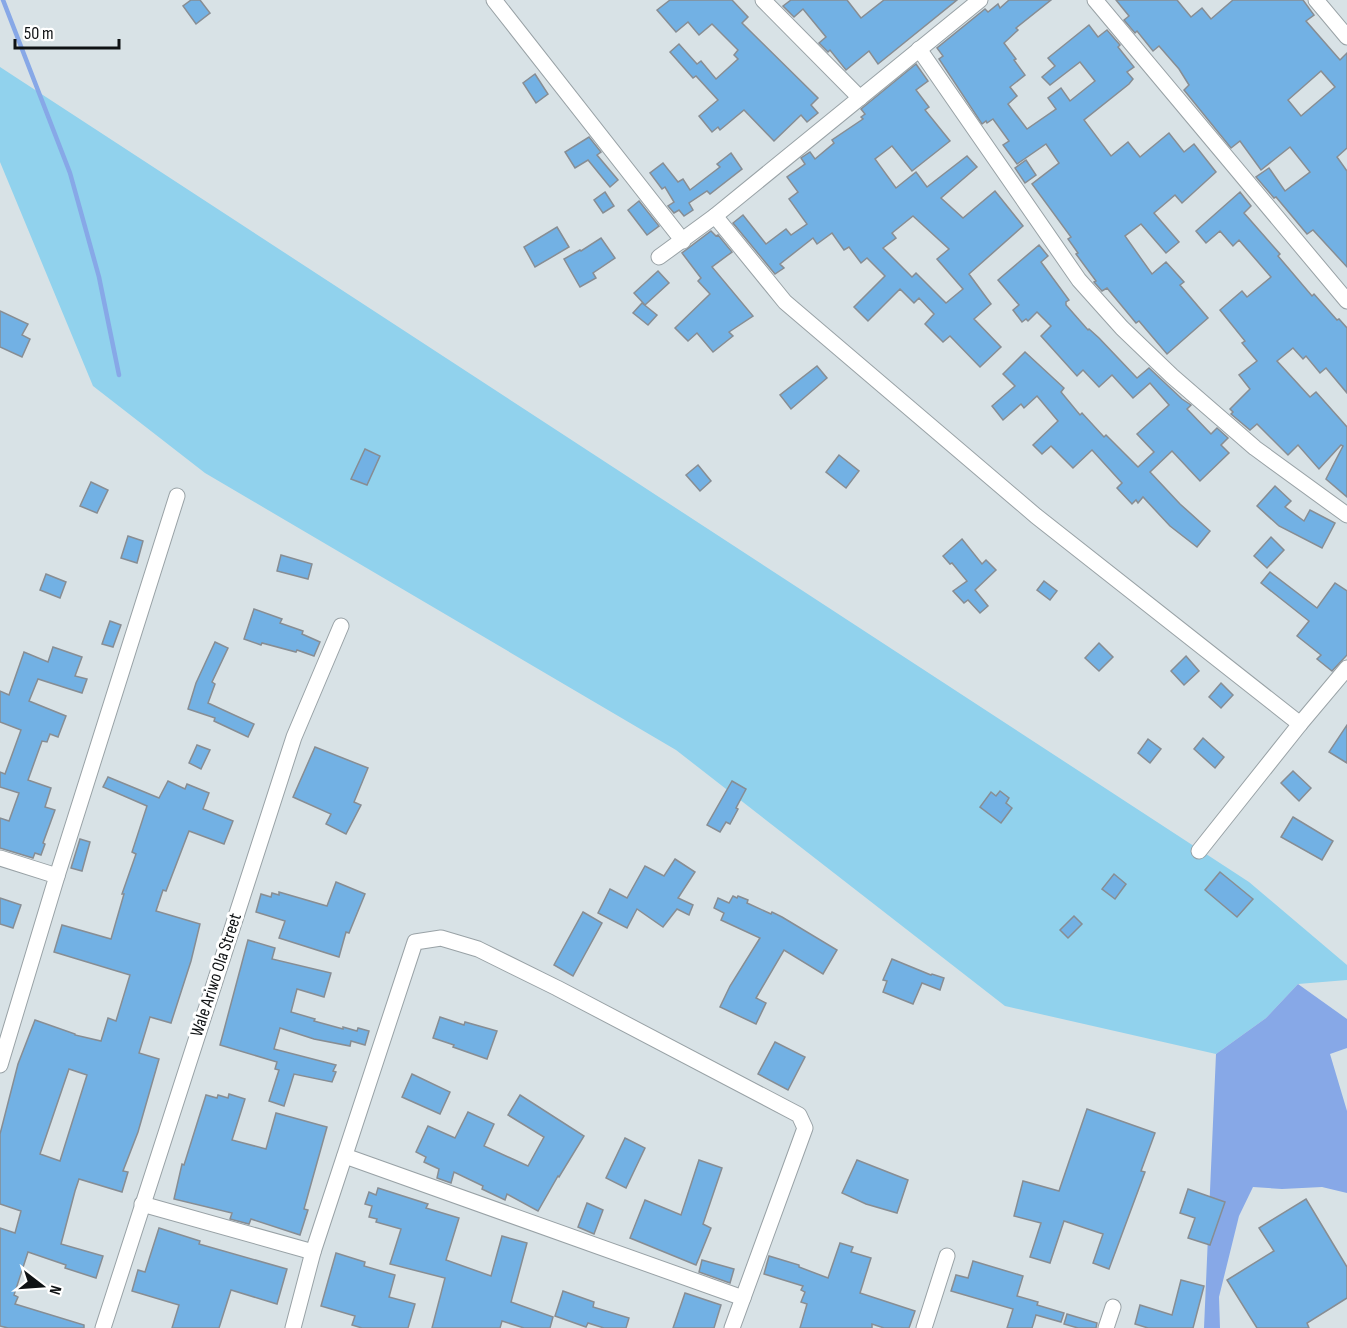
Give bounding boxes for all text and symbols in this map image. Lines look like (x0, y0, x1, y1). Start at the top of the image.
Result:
scale bar (15, 12, 118, 50)
text: 50 m (24, 23, 54, 44)
street label: Wale Ariwo Ola Street (186, 910, 246, 1039)
north arrow (12, 1256, 72, 1316)
text: N (45, 1283, 65, 1297)

